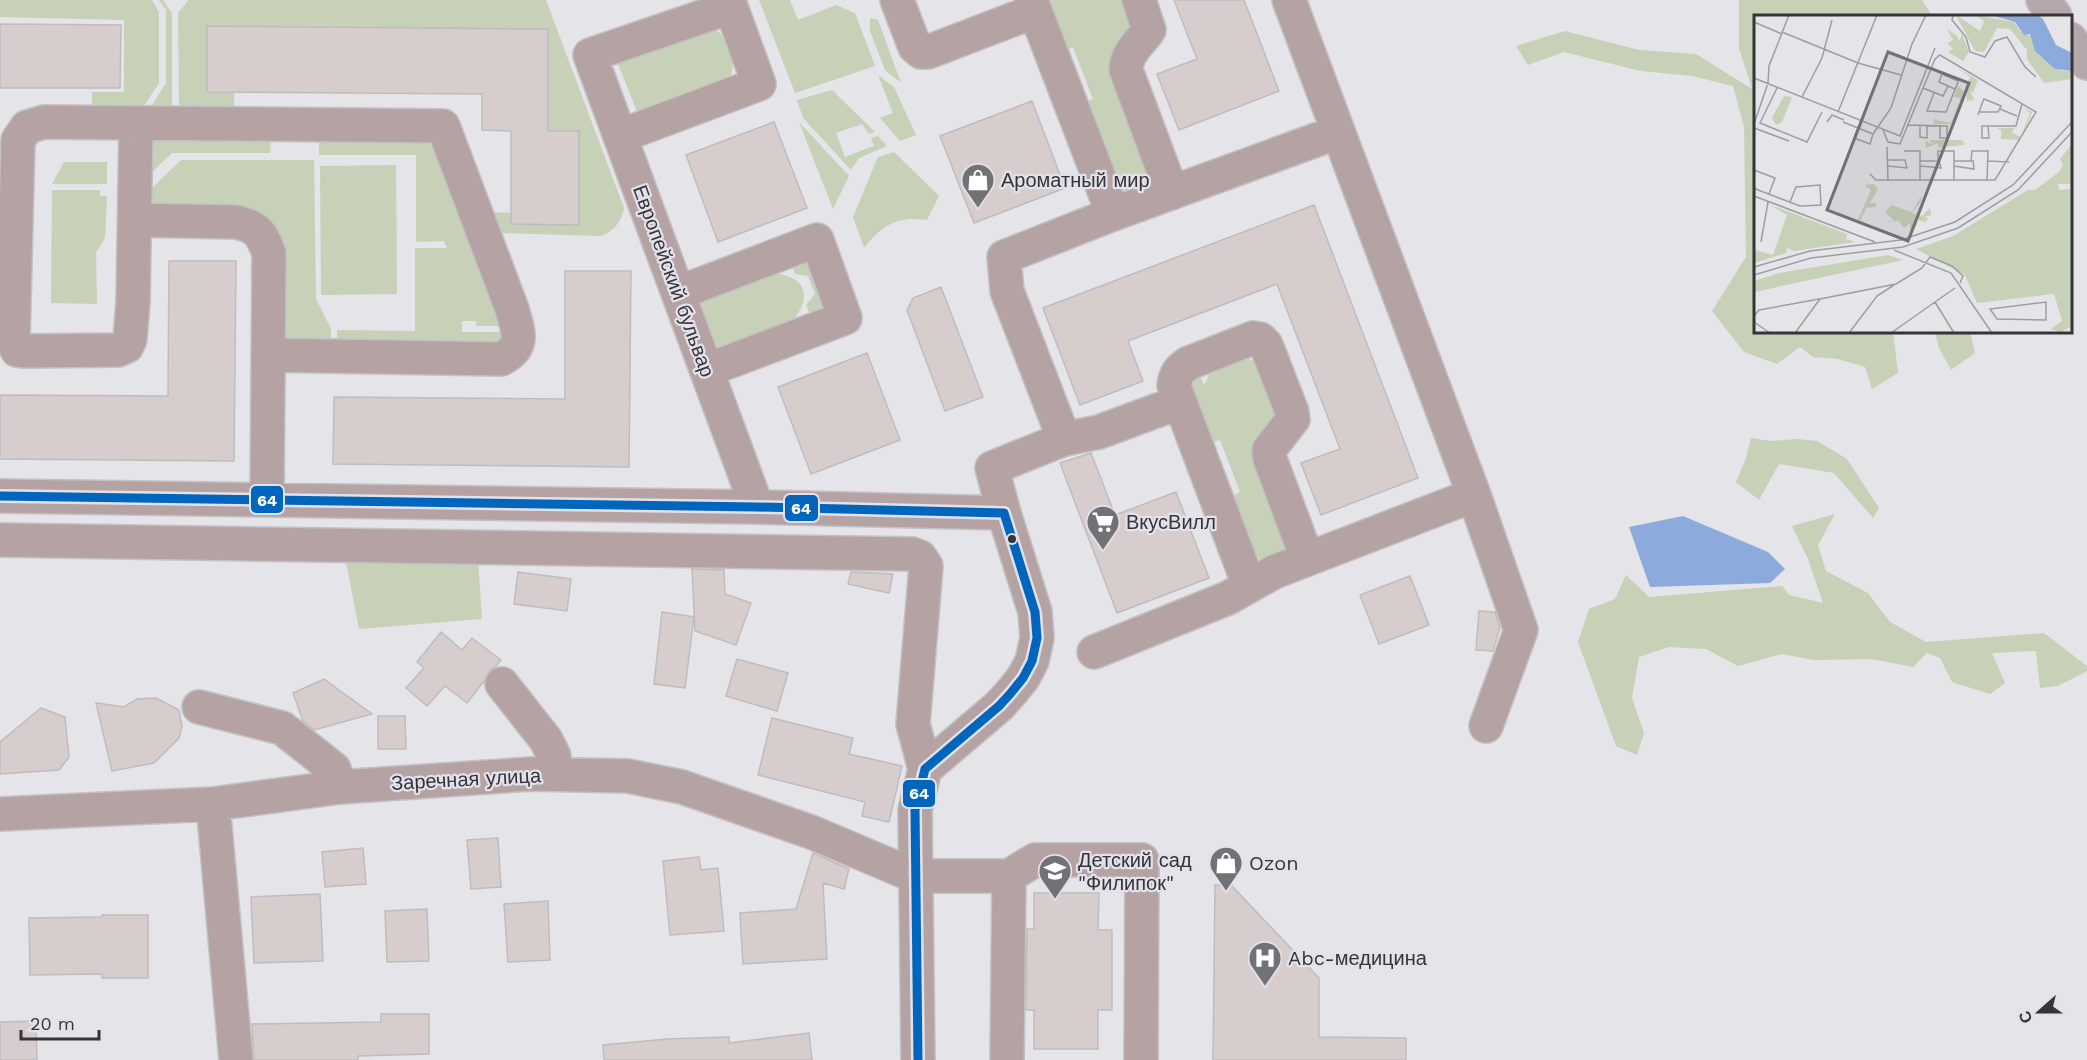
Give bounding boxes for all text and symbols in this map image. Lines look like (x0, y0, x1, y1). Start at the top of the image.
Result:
inset map (1754, 15, 2072, 333)
shop icon: Ароматный мир (960, 162, 996, 209)
place label: Ароматный мир (1001, 168, 1150, 192)
street label: Европейский бульвар (628, 182, 720, 380)
line badge: 64 (250, 485, 284, 514)
text: 64 (257, 491, 277, 510)
line badge: 64 (784, 494, 819, 522)
text: 64 (791, 499, 811, 518)
supermarket icon: ВкусВилл (1085, 504, 1121, 551)
place label: ВкусВилл (1126, 510, 1216, 534)
unlabelled marker (1006, 533, 1018, 545)
street label: Заречная улица (390, 763, 542, 795)
line badge: 64 (902, 779, 936, 808)
text: 64 (909, 784, 929, 803)
shop icon: Ozon (1208, 845, 1244, 892)
place label: Детский сад "Филипок" (1078, 848, 1192, 895)
place label: Ozon (1249, 851, 1299, 875)
school or university icon: Детский сад "Филипок" (1037, 853, 1073, 900)
hospital icon: Abc-медицина (1247, 940, 1283, 987)
place label: Abc-медицина (1288, 946, 1428, 970)
north arrow (2009, 982, 2069, 1042)
scale bar (21, 1003, 99, 1041)
text: С (2014, 1008, 2036, 1026)
text: 20 m (30, 1013, 75, 1034)

